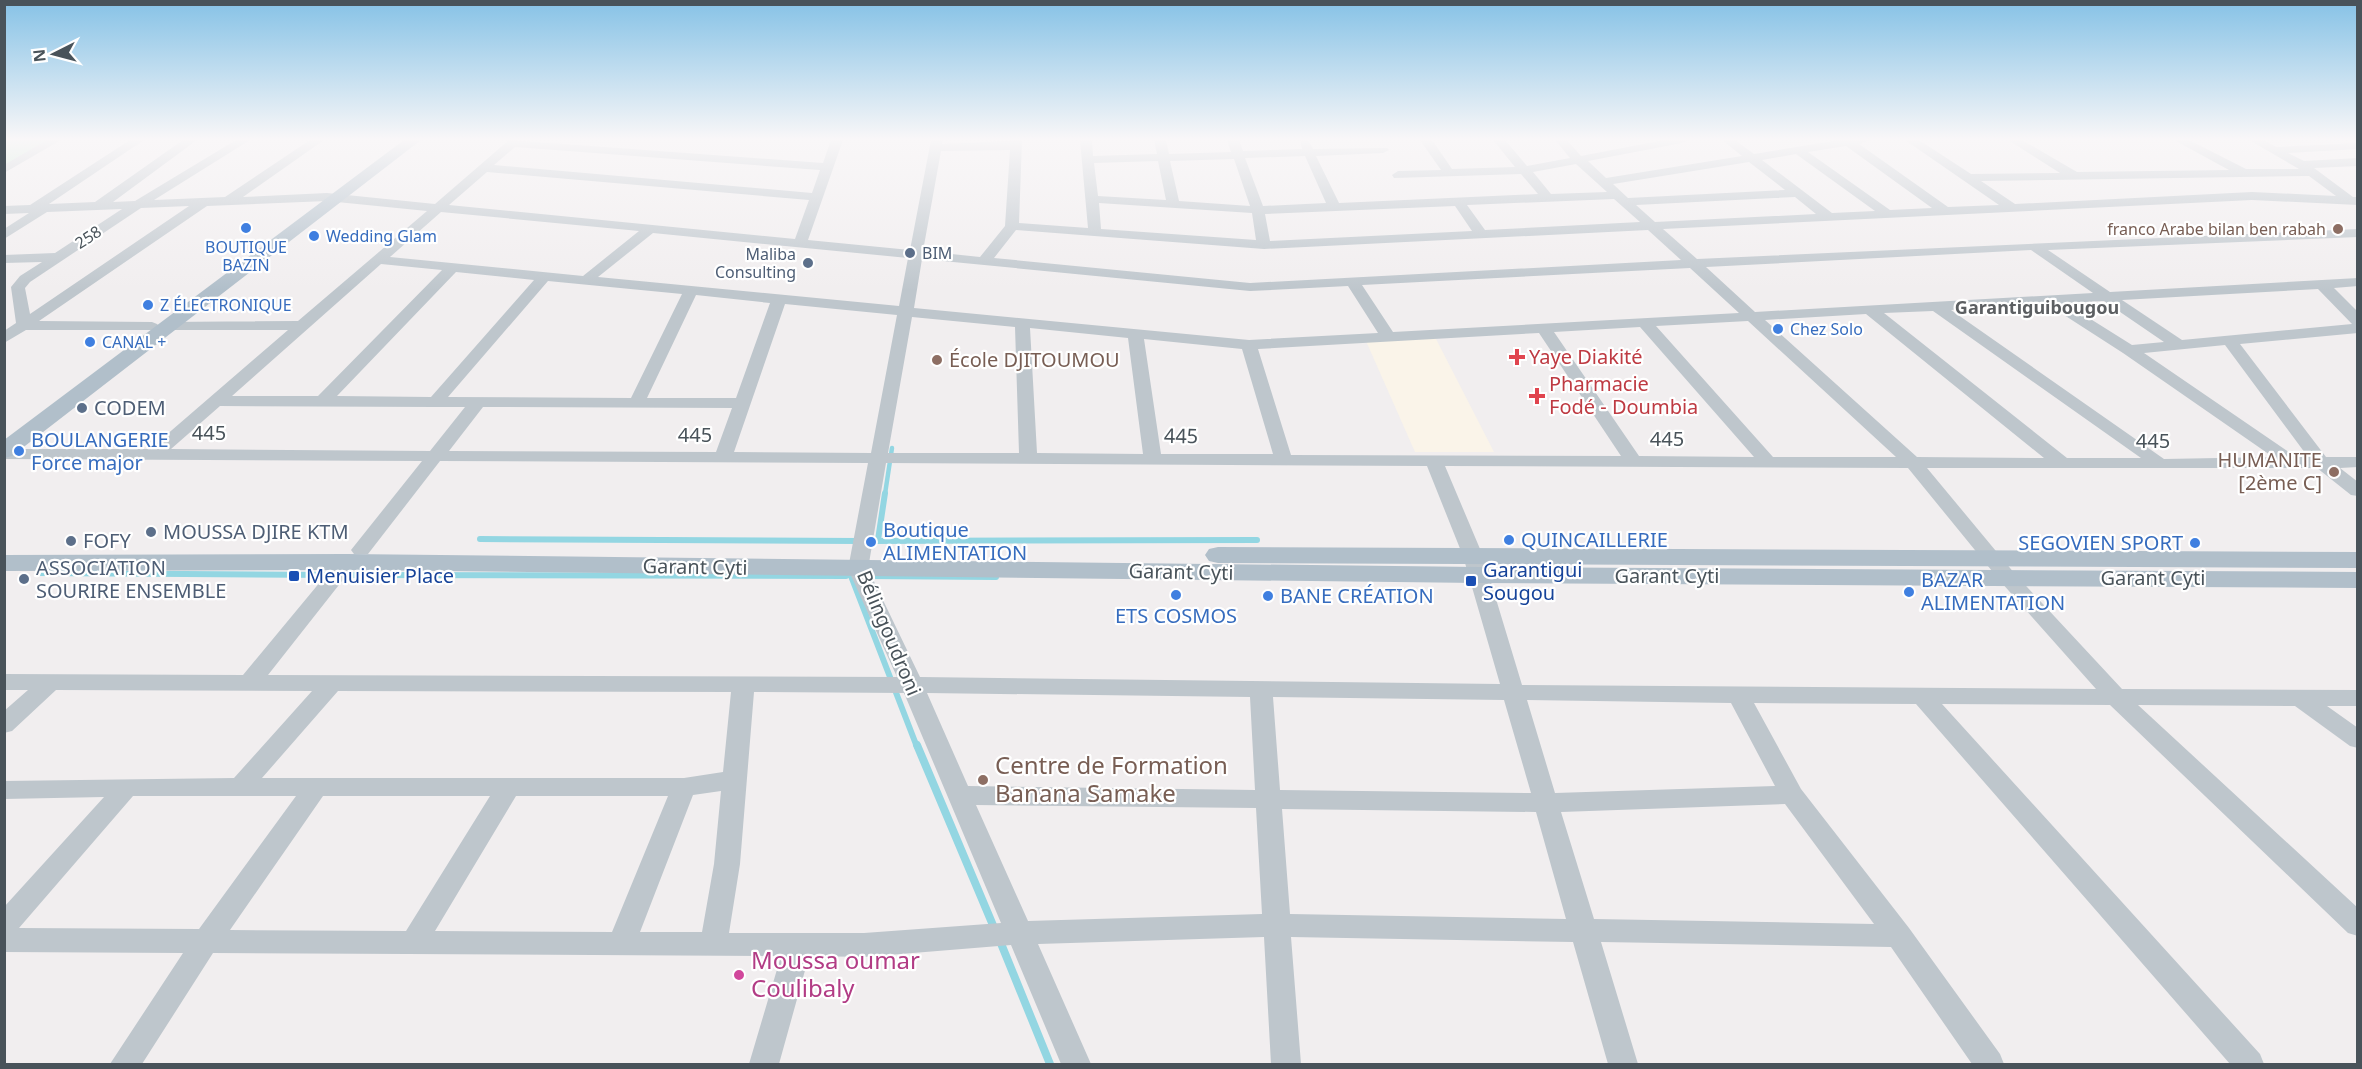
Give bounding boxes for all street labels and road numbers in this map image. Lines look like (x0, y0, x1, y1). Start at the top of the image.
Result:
street label: 258 (70, 220, 106, 254)
street label: 445 (192, 419, 226, 446)
street label: 445 (678, 421, 712, 448)
street label: 445 (1164, 422, 1198, 449)
street label: 445 (1650, 425, 1684, 452)
street label: 445 (2136, 427, 2170, 454)
street label: Garant Cyti (642, 552, 748, 581)
street label: Garant Cyti (1128, 557, 1234, 586)
street label: Garant Cyti (1615, 562, 1719, 589)
street label: Garant Cyti (2101, 564, 2205, 591)
street label: Bélingoudroni (851, 566, 928, 700)

